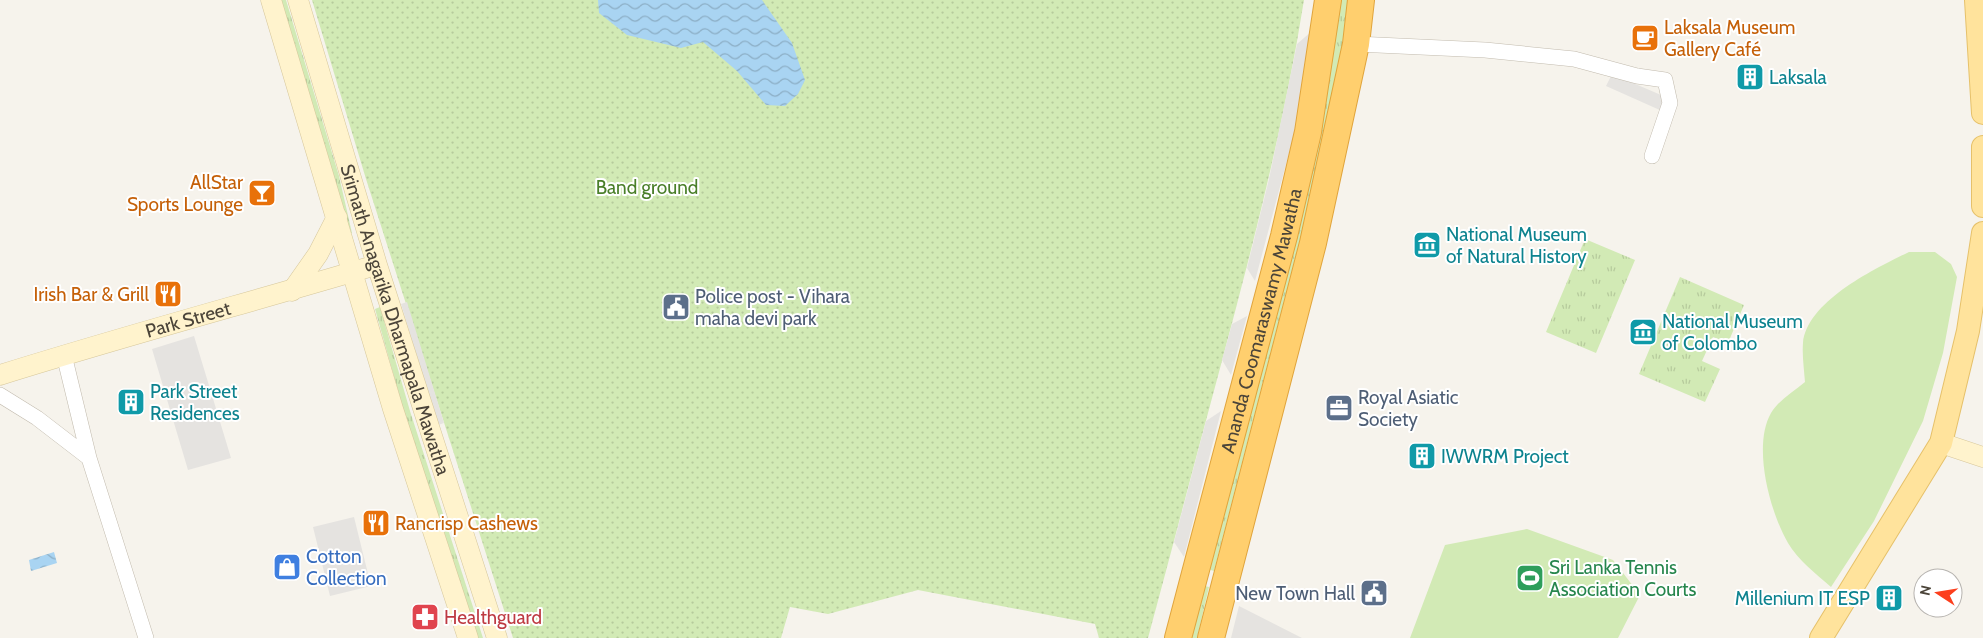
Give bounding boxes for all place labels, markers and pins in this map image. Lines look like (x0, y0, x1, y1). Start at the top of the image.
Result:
place label: Laksala Museum Gallery Café (1664, 16, 1795, 61)
cafe icon: Laksala Museum Gallery Café (1630, 23, 1660, 53)
building icon: Laksala (1735, 62, 1765, 92)
place label: Laksala (1769, 66, 1827, 89)
place label: AllStar Sports Lounge (127, 171, 243, 216)
bar icon: AllStar Sports Lounge (247, 178, 277, 208)
place label: National Museum of Natural History (1446, 223, 1587, 268)
museum icon: National Museum of Natural History (1412, 230, 1442, 260)
restaurant icon: Irish Bar & Grill (153, 279, 183, 309)
place label: Irish Bar & Grill (34, 283, 150, 306)
place label: Police post - Vihara maha devi park (695, 285, 850, 330)
public building icon: Police post - Vihara maha devi park (661, 292, 691, 322)
place label: National Museum of Colombo (1662, 310, 1803, 355)
museum icon: National Museum of Colombo (1628, 317, 1658, 347)
place label: Park Street Residences (150, 380, 240, 425)
place label: Royal Asiatic Society (1358, 386, 1459, 431)
building icon: Park Street Residences (116, 387, 146, 417)
office icon: Royal Asiatic Society (1324, 393, 1354, 423)
building icon: IWWRM Project (1407, 441, 1437, 471)
place label: IWWRM Project (1441, 445, 1569, 468)
restaurant icon: Rancrisp Cashews (361, 508, 391, 538)
place label: Rancrisp Cashews (395, 512, 538, 535)
place label: Cotton Collection (306, 545, 387, 590)
shop icon: Cotton Collection (272, 552, 302, 582)
place label: Sri Lanka Tennis Association Courts (1549, 556, 1696, 601)
sports icon: Sri Lanka Tennis Association Courts (1515, 563, 1545, 593)
public building icon: New Town Hall (1359, 578, 1389, 608)
place label: New Town Hall (1235, 582, 1356, 605)
building icon: Millenium IT ESP (1874, 583, 1904, 613)
place label: Millenium IT ESP (1735, 587, 1870, 610)
pharmacy icon: Healthguard (410, 602, 440, 632)
place label: Healthguard (444, 606, 542, 629)

